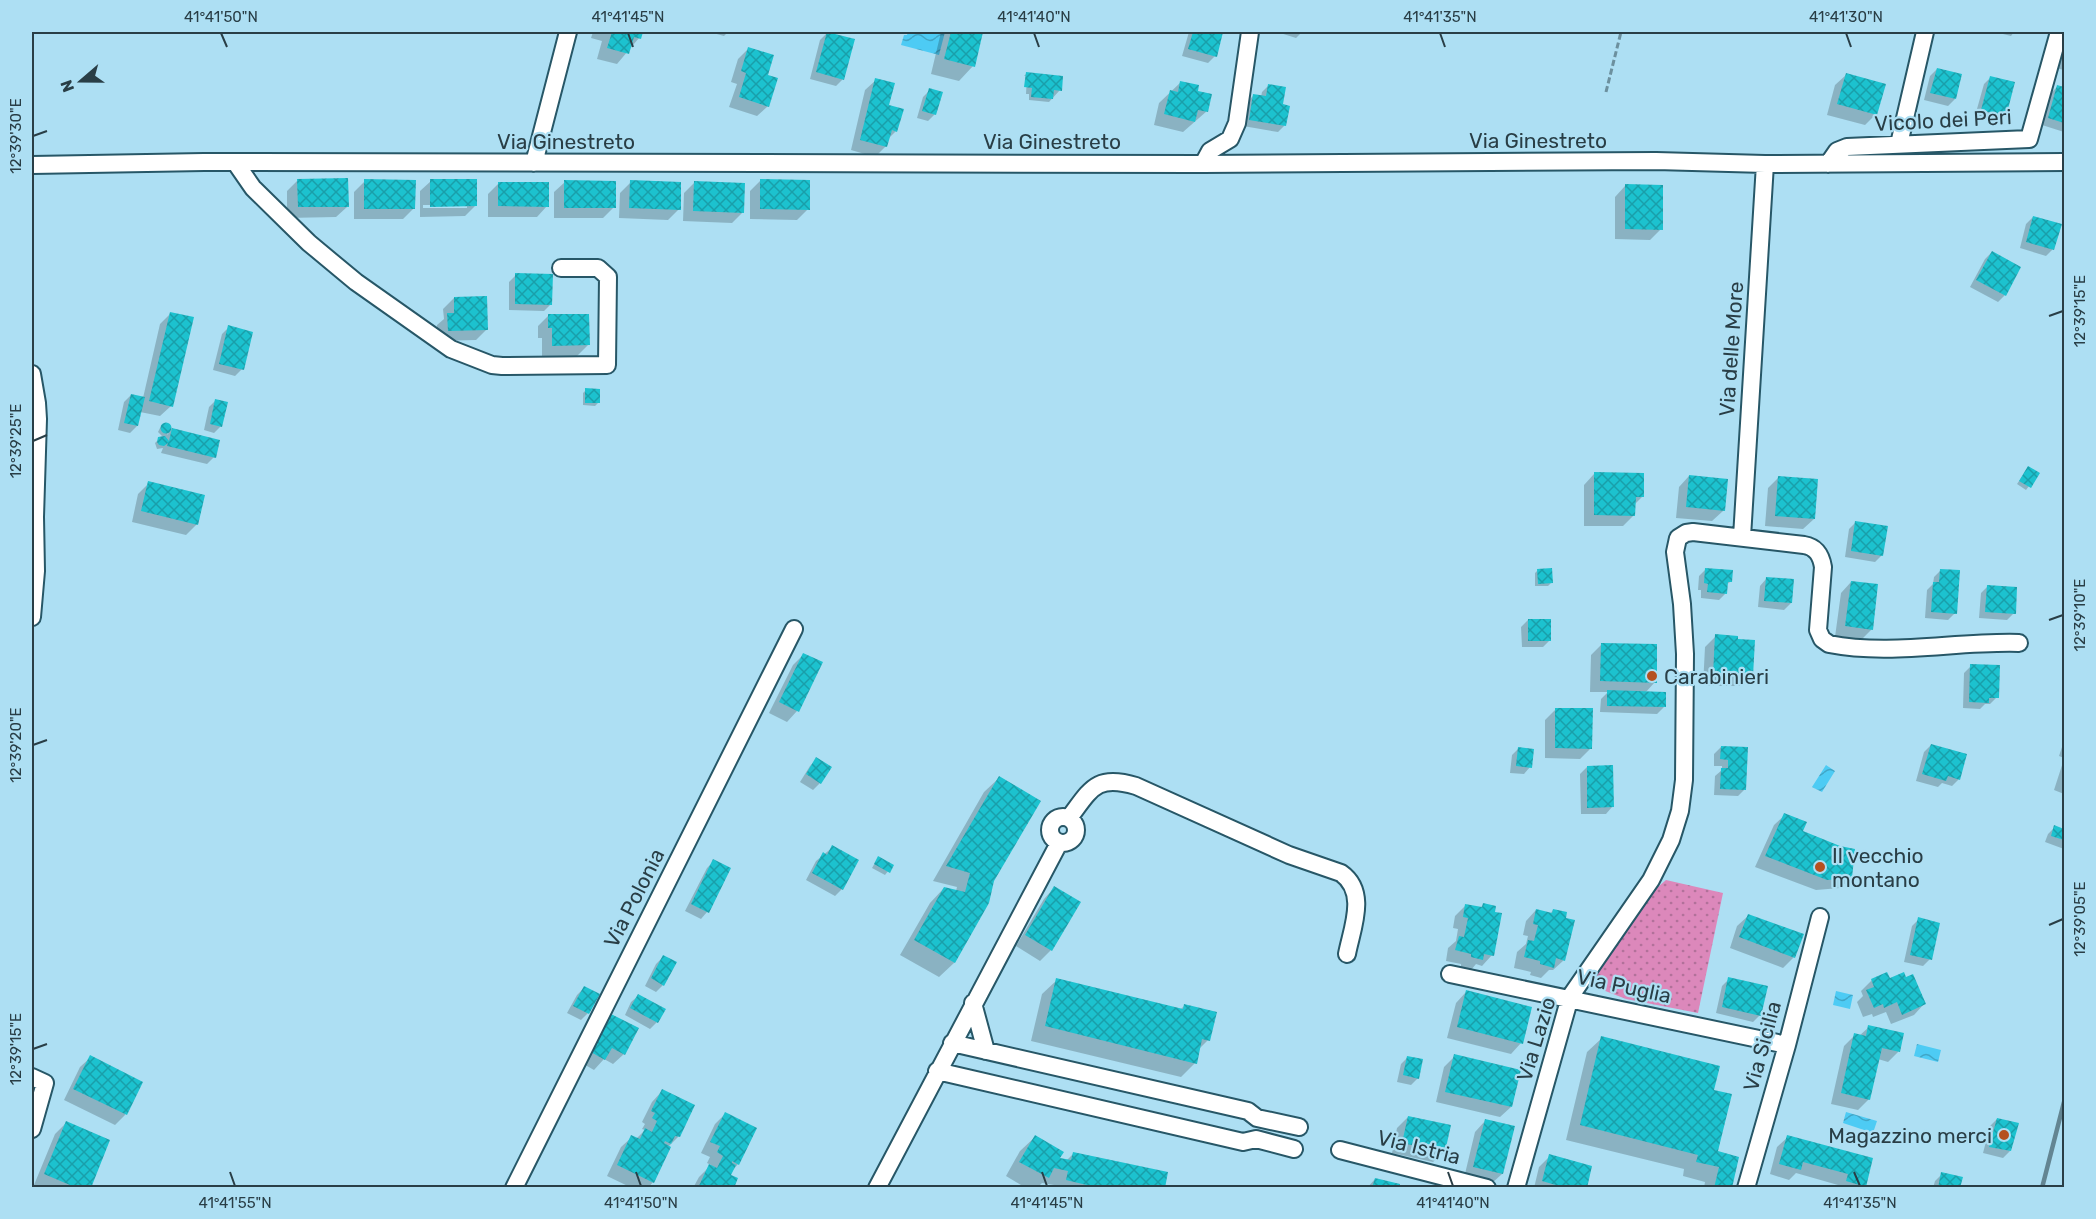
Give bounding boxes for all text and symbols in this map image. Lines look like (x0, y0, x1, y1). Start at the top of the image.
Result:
text: 41°41'50"N (184, 8, 258, 26)
text: 41°41'45"N (592, 8, 664, 26)
text: 41°41'40"N (997, 8, 1071, 26)
text: 41°41'35"N (1403, 8, 1477, 26)
text: 41°41'30"N (1809, 8, 1883, 26)
north arrow (51, 51, 111, 111)
text: N (56, 77, 78, 95)
text: 12°39'30"E (7, 98, 25, 174)
street label: Vicolo dei Peri (1874, 104, 2012, 136)
street label: Via Ginestreto (1469, 128, 1607, 153)
street label: Via Ginestreto (497, 129, 635, 154)
street label: Via Ginestreto (983, 129, 1121, 154)
text: 12°39'15"E (2071, 275, 2089, 347)
street label: Via delle More (1714, 281, 1748, 417)
text: 12°39'25"E (7, 404, 25, 478)
text: 12°39'10"E (2071, 579, 2089, 651)
place label: Carabinieri (1664, 664, 1769, 689)
marker: Carabinieri (1645, 669, 1659, 683)
text: 12°39'20"E (7, 707, 25, 783)
place label: Il vecchio montano (1832, 843, 1924, 892)
street label: Via Polonia (598, 844, 670, 952)
marker: Il vecchio montano (1813, 860, 1827, 874)
text: 12°39'05"E (2071, 881, 2089, 957)
street label: Via Puglia (1574, 964, 1674, 1008)
street label: Via Lazio (1511, 994, 1561, 1084)
street label: Via Sicilia (1738, 998, 1786, 1094)
text: 12°39'15"E (7, 1013, 25, 1085)
place label: Magazzino merci (1828, 1123, 1992, 1148)
street label: Via Istria (1375, 1125, 1463, 1169)
marker: Magazzino merci (1997, 1128, 2011, 1142)
text: 41°41'55"N (198, 1194, 272, 1212)
text: 41°41'50"N (604, 1194, 678, 1212)
text: 41°41'45"N (1011, 1194, 1083, 1212)
text: 41°41'40"N (1416, 1194, 1490, 1212)
text: 41°41'35"N (1823, 1194, 1897, 1212)

